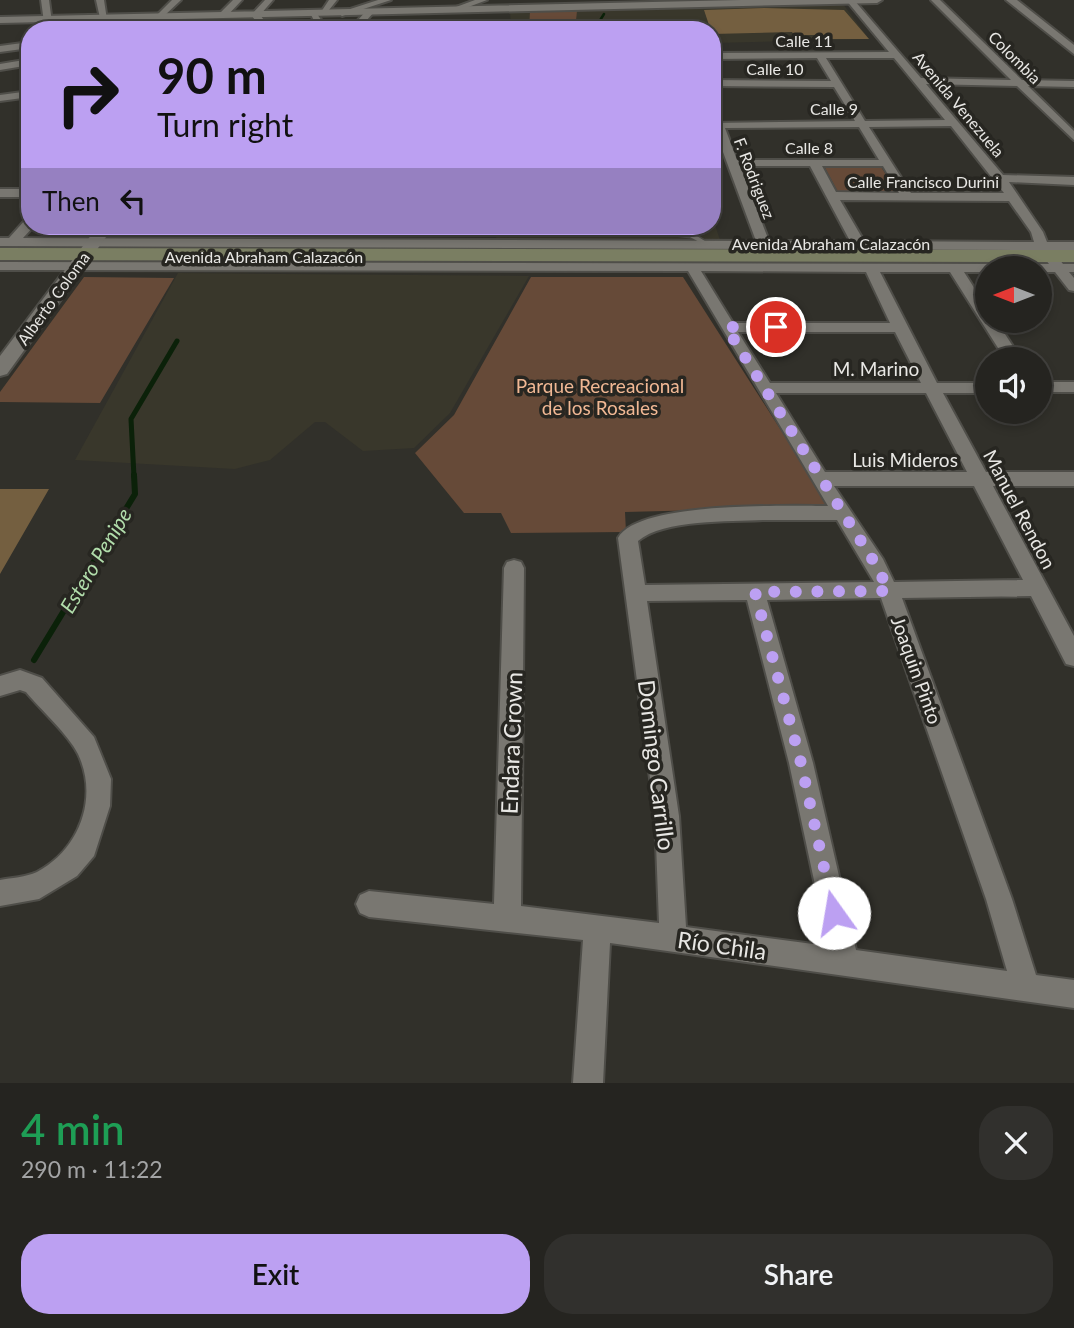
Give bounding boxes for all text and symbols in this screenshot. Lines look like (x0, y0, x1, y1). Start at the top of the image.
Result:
street label: Colombia (985, 27, 1045, 87)
street label: Calle 11 (775, 31, 833, 50)
text: 90 m (157, 46, 267, 104)
street label: Avenida Venezuela (909, 47, 1009, 161)
icon: right (42, 49, 133, 140)
street label: Calle 10 (746, 59, 804, 78)
street label: Calle 9 (810, 99, 858, 118)
text: Turn right (157, 105, 293, 144)
street label: F. Rodriguez (731, 135, 779, 221)
street label: Calle 8 (785, 138, 833, 157)
street label: Calle Francisco Durini (847, 172, 999, 191)
icon: left (114, 182, 152, 220)
text: Then (42, 185, 100, 217)
street label: Avenida Abraham Calazacón (732, 234, 930, 253)
street label: Avenida Abraham Calazacón (165, 247, 363, 266)
street label: Alberto Coloma (13, 248, 93, 348)
north arrow (975, 256, 1052, 332)
map controls (975, 256, 1052, 424)
pin (746, 297, 806, 357)
icon: arrive (757, 308, 795, 346)
button: sound (975, 347, 1052, 424)
street label: M. Marino (833, 357, 919, 380)
park label: Parque Recreacional de los Rosales (516, 374, 684, 419)
street label: Manuel Rendon (979, 446, 1061, 572)
street label: Luis Mideros (852, 448, 958, 471)
water label: Estero Penipe (54, 503, 136, 617)
street label: Joaquin Pinto (887, 613, 947, 727)
street label: Endara Crown (495, 671, 527, 815)
street label: Domingo Carrillo (633, 678, 681, 852)
position arrow (797, 876, 871, 950)
street label: Río Chila (676, 925, 768, 965)
text: 4 min (21, 1104, 125, 1154)
button: close (979, 1106, 1053, 1180)
text: 290 m · 11:22 (21, 1155, 163, 1183)
button: Exit (21, 1234, 530, 1314)
button: Share (544, 1234, 1053, 1314)

